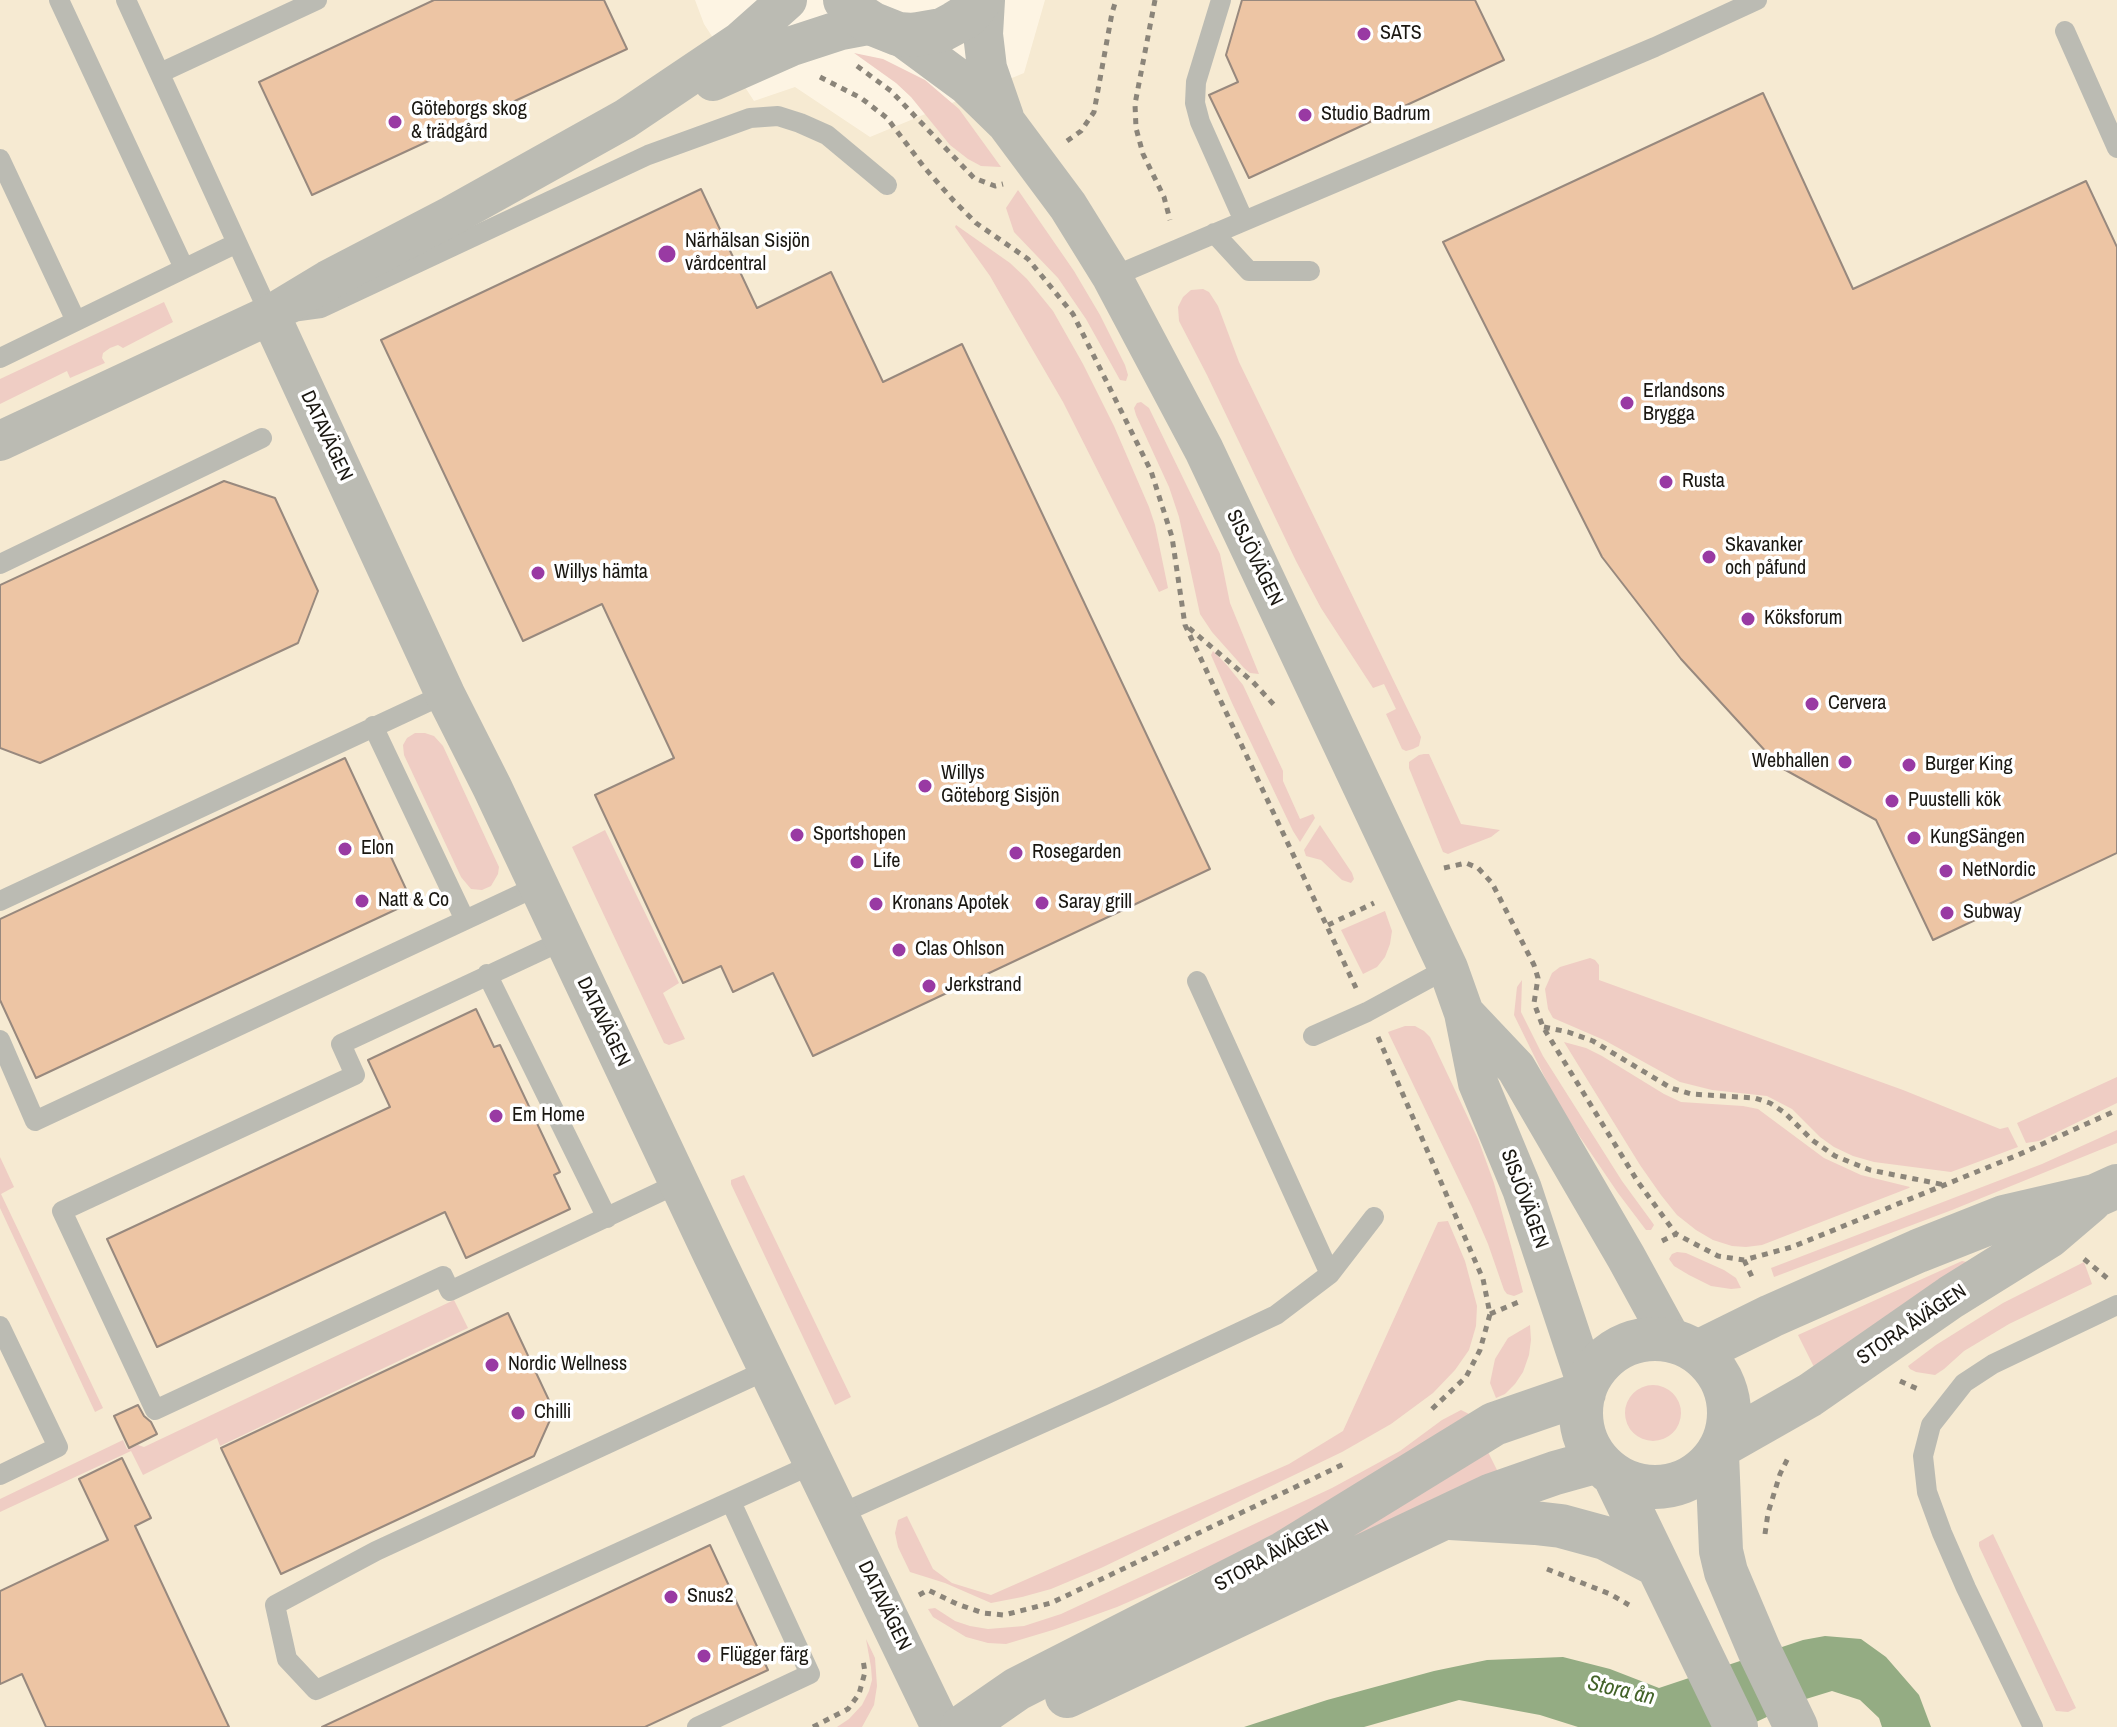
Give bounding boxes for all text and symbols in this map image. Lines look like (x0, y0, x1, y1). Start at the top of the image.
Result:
place label: SATS (1380, 22, 1422, 46)
marker: SATS (1355, 25, 1373, 43)
place label: Göteborgs skog & trädgård (411, 98, 527, 145)
place label: Studio Badrum (1321, 103, 1430, 127)
marker: Studio Badrum (1296, 106, 1314, 124)
marker: Göteborgs skog & trädgård (386, 113, 404, 131)
place label: Närhälsan Sisjön vårdcentral (685, 230, 810, 277)
marker: Närhälsan Sisjön vårdcentral (656, 243, 678, 265)
place label: Erlandsons Brygga (1643, 380, 1725, 427)
street label: DATAVÄGEN (295, 387, 357, 485)
marker: Erlandsons Brygga (1618, 394, 1636, 412)
place label: Rusta (1682, 470, 1725, 494)
marker: Rusta (1657, 473, 1675, 491)
street label: SISJÖVÄGEN (1221, 506, 1287, 610)
place label: Skavanker och påfund (1725, 534, 1806, 581)
marker: Skavanker och påfund (1700, 548, 1718, 566)
place label: Willys hämta (554, 561, 648, 585)
marker: Willys hämta (529, 564, 547, 582)
place label: Köksforum (1764, 607, 1842, 631)
marker: Köksforum (1739, 610, 1757, 628)
place label: Cervera (1828, 692, 1886, 716)
marker: Cervera (1803, 695, 1821, 713)
place label: Webhallen (1752, 750, 1829, 774)
marker: Webhallen (1836, 753, 1854, 771)
place label: Burger King (1925, 753, 2013, 777)
marker: Burger King (1900, 756, 1918, 774)
place label: Willys Göteborg Sisjön (941, 762, 1060, 809)
marker: Willys Göteborg Sisjön (916, 777, 934, 795)
place label: Puustelli kök (1908, 789, 2001, 813)
marker: Puustelli kök (1883, 792, 1901, 810)
place label: Sportshopen (813, 823, 906, 847)
marker: Sportshopen (788, 826, 806, 844)
place label: KungSängen (1930, 826, 2025, 850)
marker: KungSängen (1905, 829, 1923, 847)
place label: Elon (361, 837, 394, 861)
marker: Elon (336, 840, 354, 858)
place label: Rosegarden (1032, 841, 1121, 865)
marker: Rosegarden (1007, 844, 1025, 862)
place label: Life (873, 850, 900, 874)
marker: Life (848, 853, 866, 871)
place label: NetNordic (1962, 859, 2036, 883)
marker: NetNordic (1937, 862, 1955, 880)
place label: Natt & Co (378, 889, 449, 913)
place label: Saray grill (1058, 891, 1132, 915)
marker: Natt & Co (353, 892, 371, 910)
place label: Kronans Apotek (892, 892, 1009, 916)
marker: Saray grill (1033, 894, 1051, 912)
marker: Kronans Apotek (867, 895, 885, 913)
place label: Subway (1963, 901, 2021, 925)
marker: Subway (1938, 904, 1956, 922)
place label: Clas Ohlson (915, 938, 1004, 962)
marker: Clas Ohlson (890, 941, 908, 959)
street label: DATAVÄGEN (571, 973, 635, 1071)
place label: Jerkstrand (945, 974, 1022, 998)
marker: Jerkstrand (920, 977, 938, 995)
place label: Em Home (512, 1104, 585, 1128)
marker: Em Home (487, 1107, 505, 1125)
street label: SISJÖVÄGEN (1495, 1146, 1553, 1252)
street label: STORA ÅVÄGEN (1853, 1280, 1971, 1370)
place label: Nordic Wellness (508, 1353, 627, 1377)
marker: Nordic Wellness (483, 1356, 501, 1374)
place label: Chilli (534, 1401, 571, 1425)
marker: Chilli (509, 1404, 527, 1422)
street label: STORA ÅVÄGEN (1211, 1515, 1333, 1597)
street label: DATAVÄGEN (852, 1557, 916, 1655)
place label: Snus2 (687, 1585, 733, 1609)
marker: Snus2 (662, 1588, 680, 1606)
place label: Flügger färg (720, 1644, 808, 1668)
marker: Flügger färg (695, 1647, 713, 1665)
water label: Stora ån (1585, 1670, 1657, 1712)

